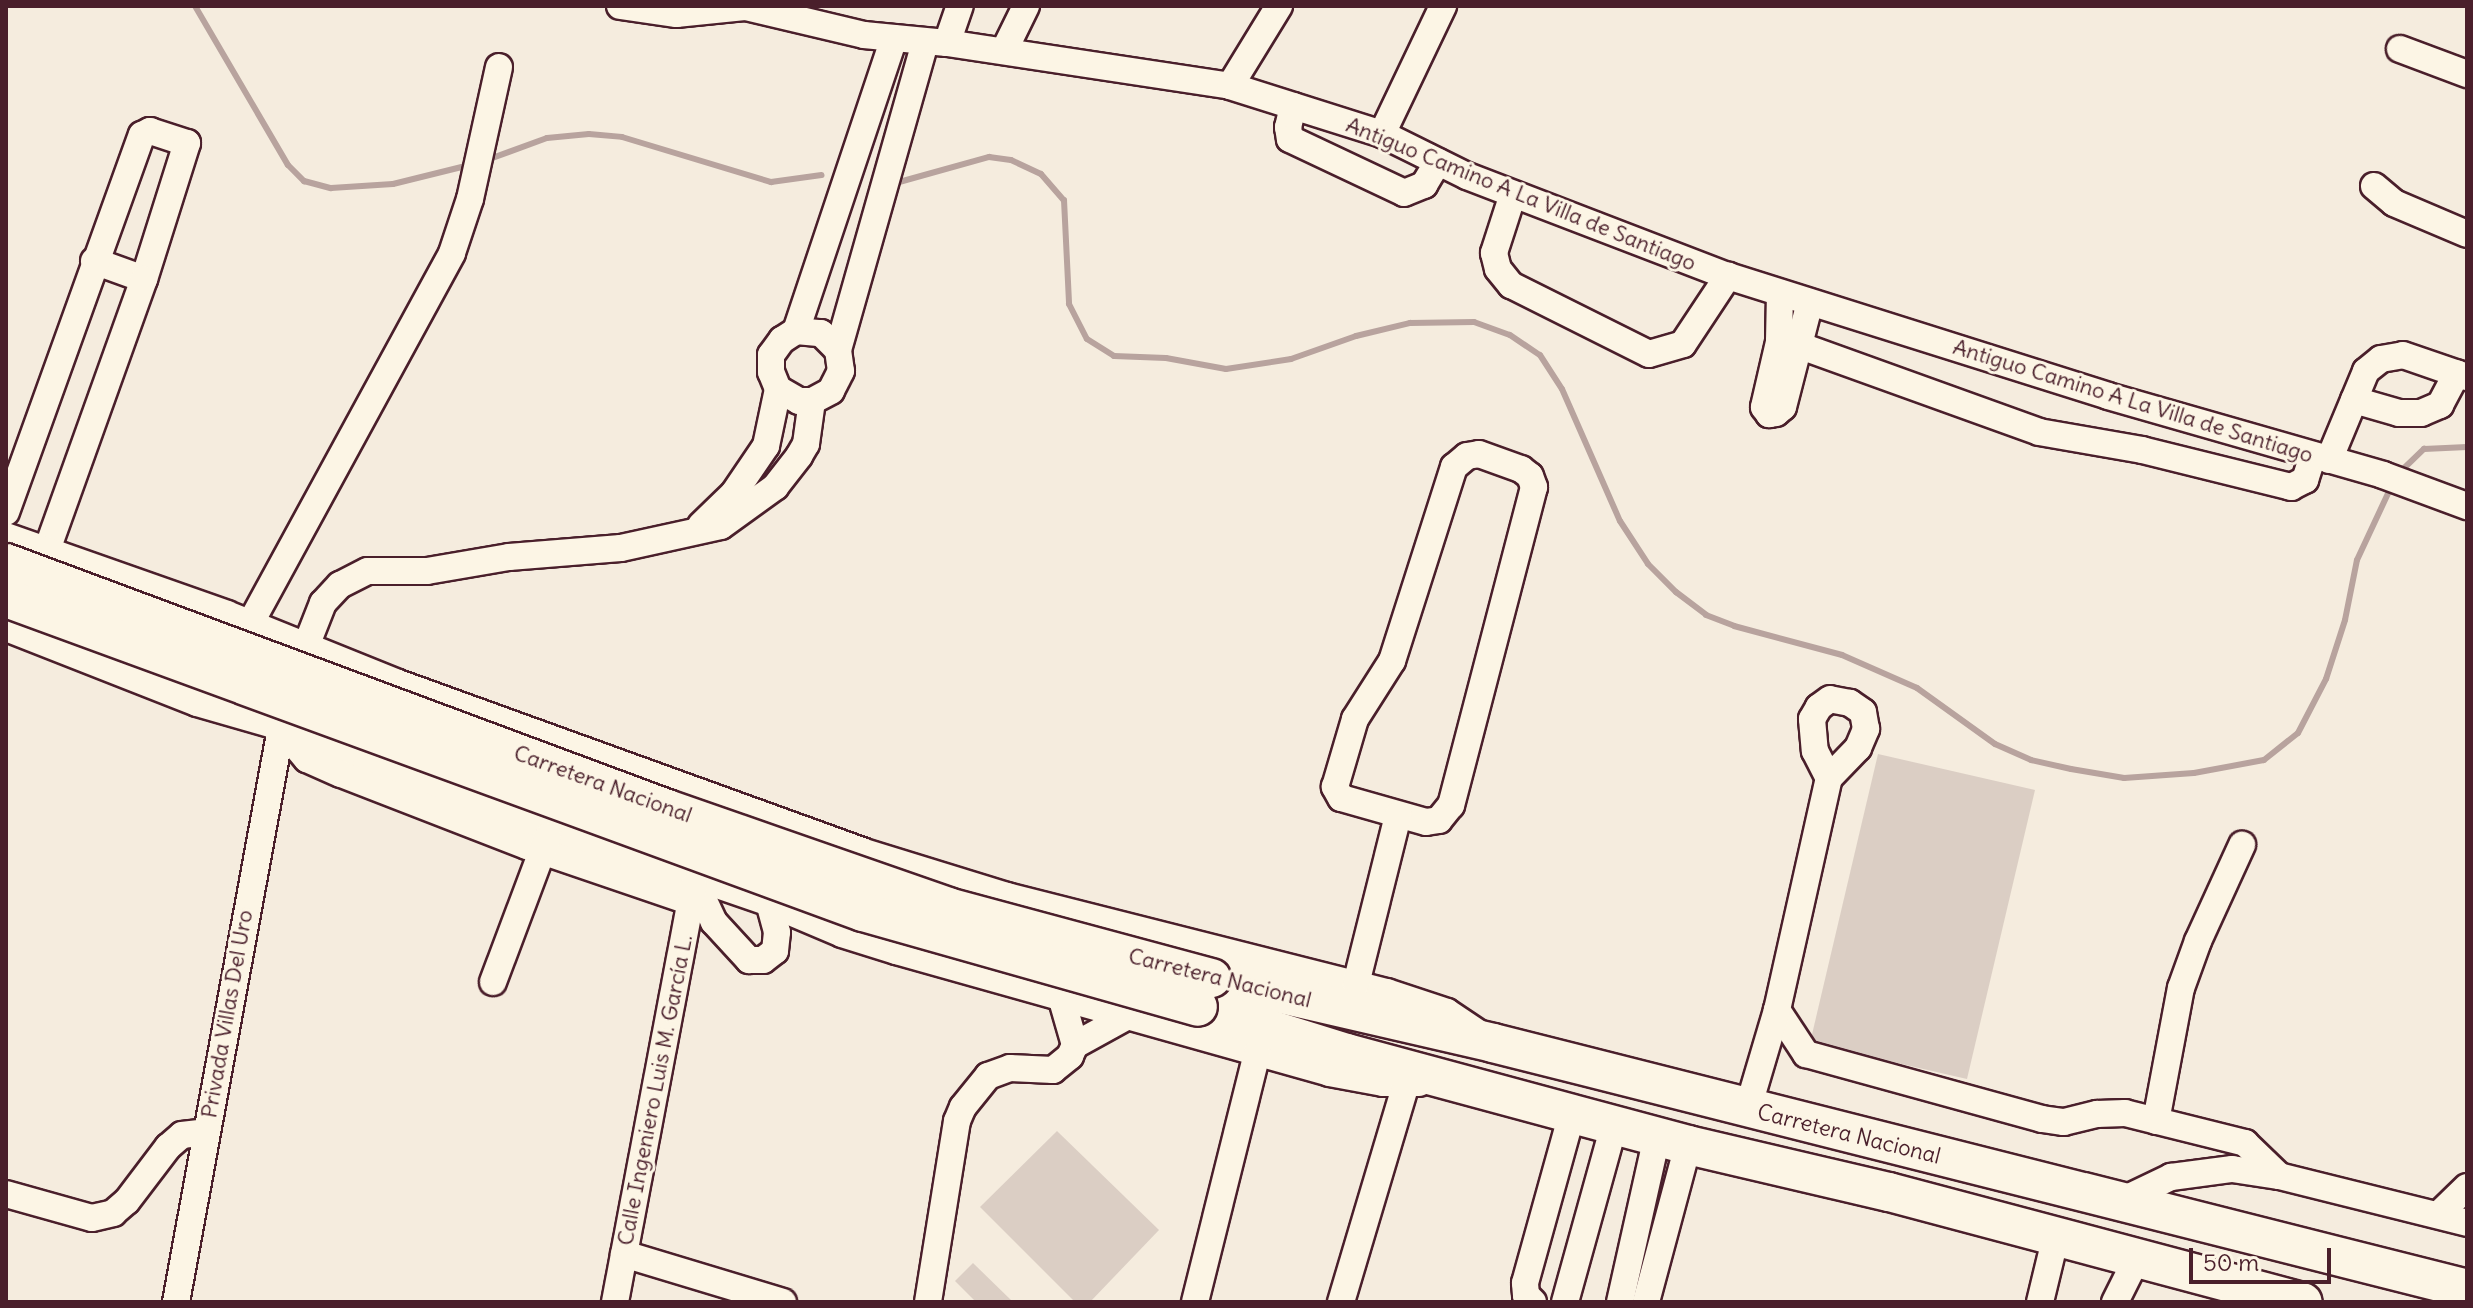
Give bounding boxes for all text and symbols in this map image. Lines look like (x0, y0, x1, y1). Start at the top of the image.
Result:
street label: Antiguo Camino A La Villa de Santiago (1342, 112, 1700, 276)
street label: Antiguo Camino A La Villa de Santiago (1950, 334, 2316, 468)
street label: Carretera Nacional (510, 739, 696, 829)
street label: Privada Villas Del Uro (196, 908, 258, 1120)
street label: Calle Ingeniero Luis M. García L. (612, 932, 698, 1248)
street label: Carretera Nacional (1126, 942, 1314, 1014)
street label: Carretera Nacional (1755, 1098, 1943, 1170)
scale bar (2193, 1232, 2335, 1282)
text: 50 m (2203, 1247, 2259, 1277)

